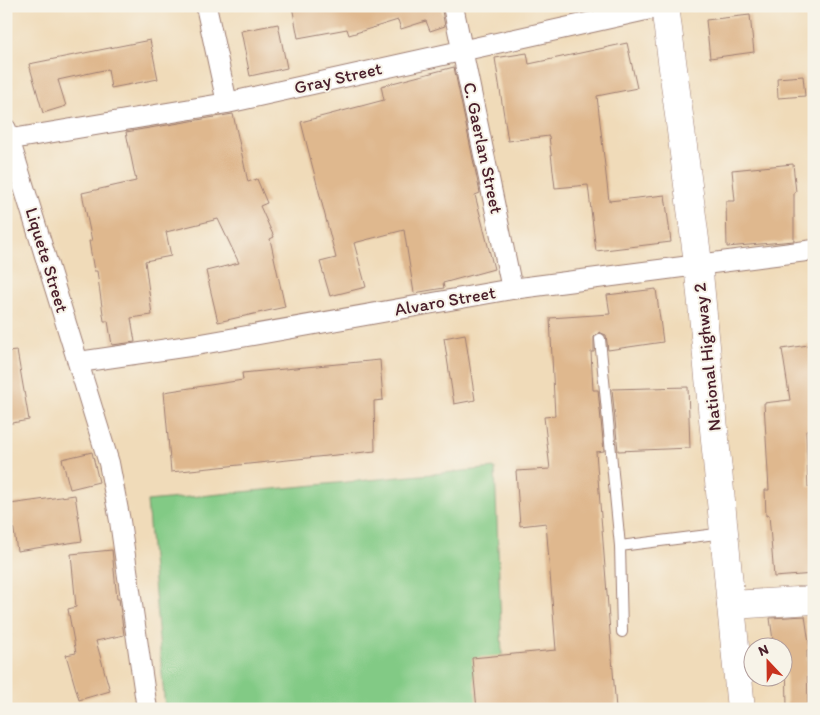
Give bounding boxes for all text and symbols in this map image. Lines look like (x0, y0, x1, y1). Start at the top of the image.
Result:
street label: Gray Street (292, 57, 384, 99)
street label: C. Gaerlan Street (458, 80, 508, 216)
street label: Liquete Street (21, 205, 73, 315)
street label: Alvaro Street (393, 281, 498, 321)
street label: National Highway 2 (688, 281, 726, 432)
north arrow (742, 638, 792, 688)
text: N (756, 641, 771, 660)

